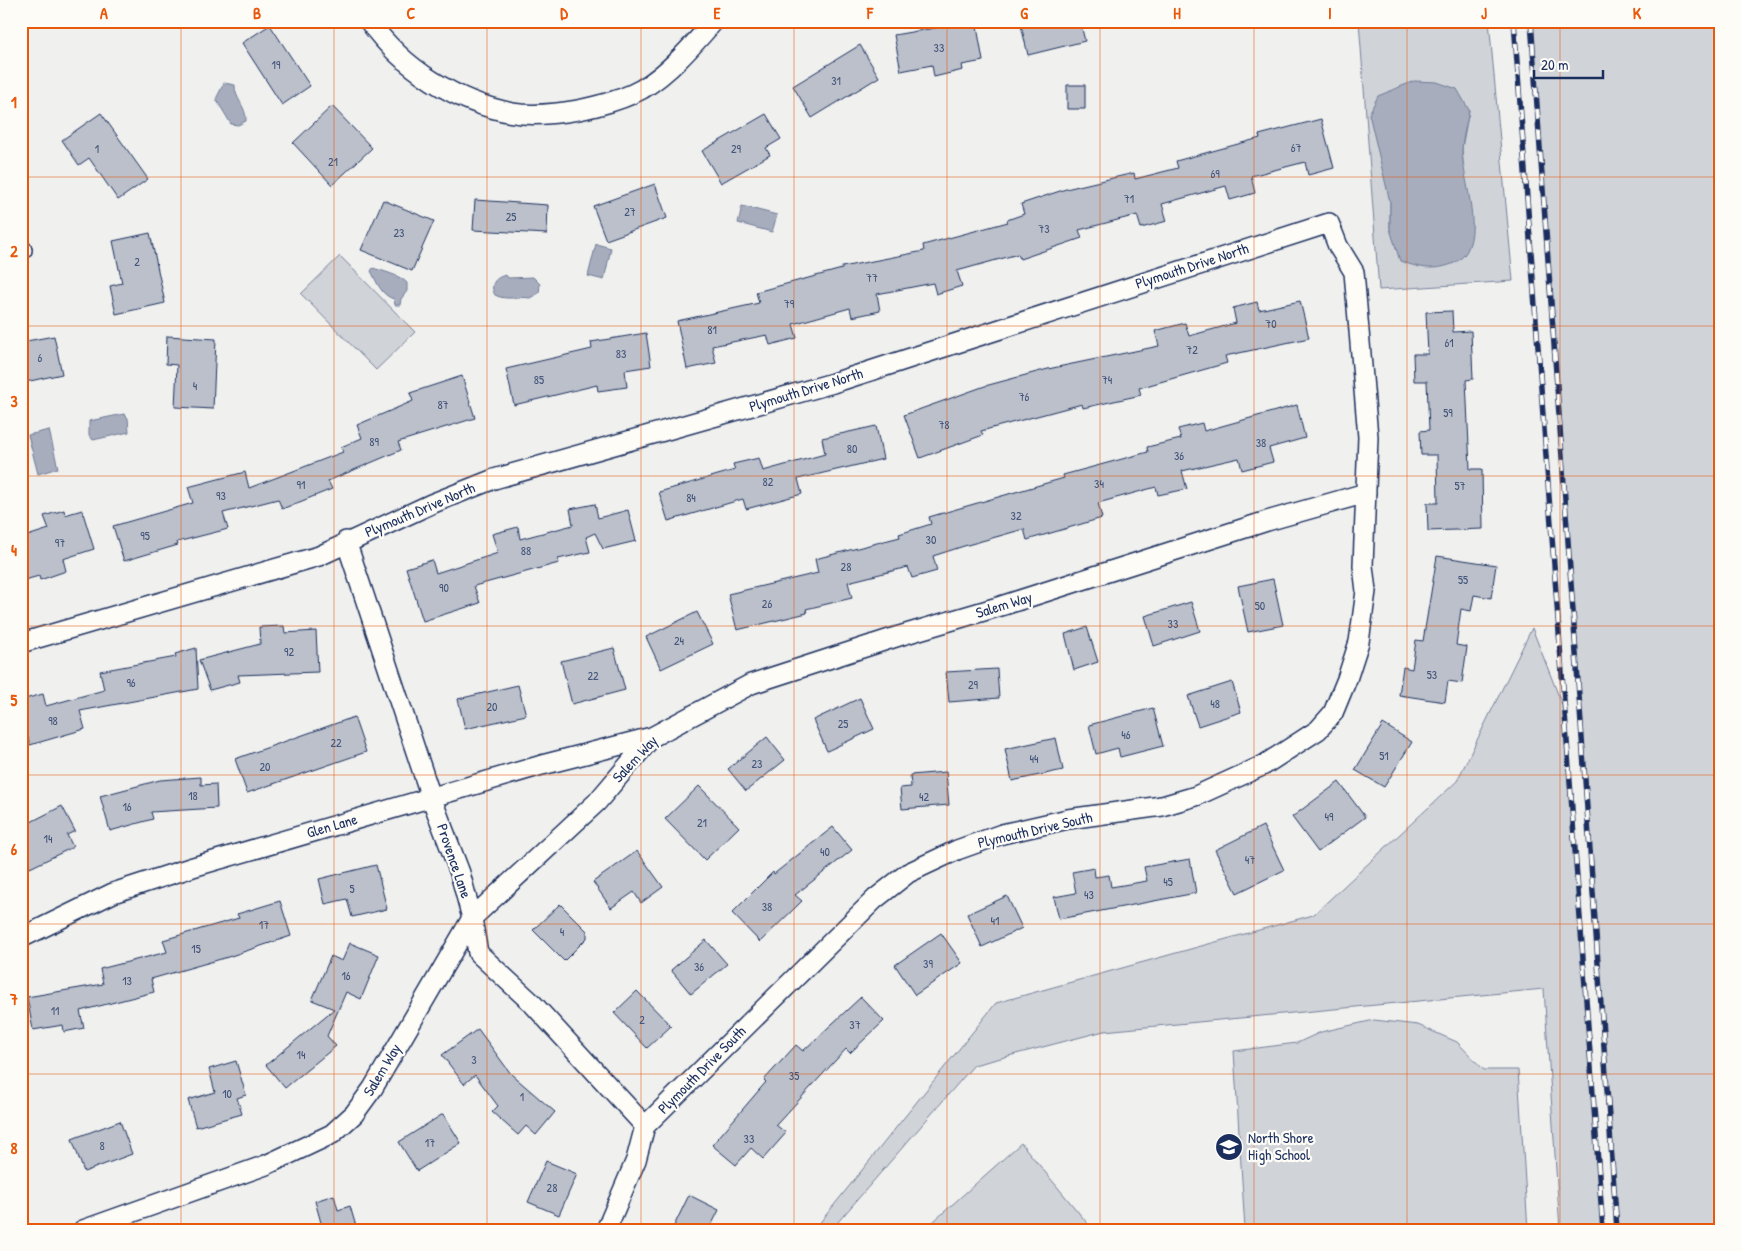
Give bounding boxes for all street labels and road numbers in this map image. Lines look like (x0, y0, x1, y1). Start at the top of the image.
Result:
street label: Plymouth Drive North (1133, 237, 1251, 294)
street label: Plymouth Drive North (747, 362, 865, 417)
street label: Plymouth Drive North (362, 477, 478, 542)
street label: Salem Way (973, 586, 1035, 623)
street label: Salem Way (607, 730, 662, 787)
street label: Plymouth Drive South (976, 806, 1094, 853)
street label: Glen Lane (304, 808, 360, 843)
street label: Provence Lane (432, 821, 477, 901)
street label: Plymouth Drive South (653, 1021, 750, 1118)
street label: Salem Way (358, 1040, 405, 1100)

